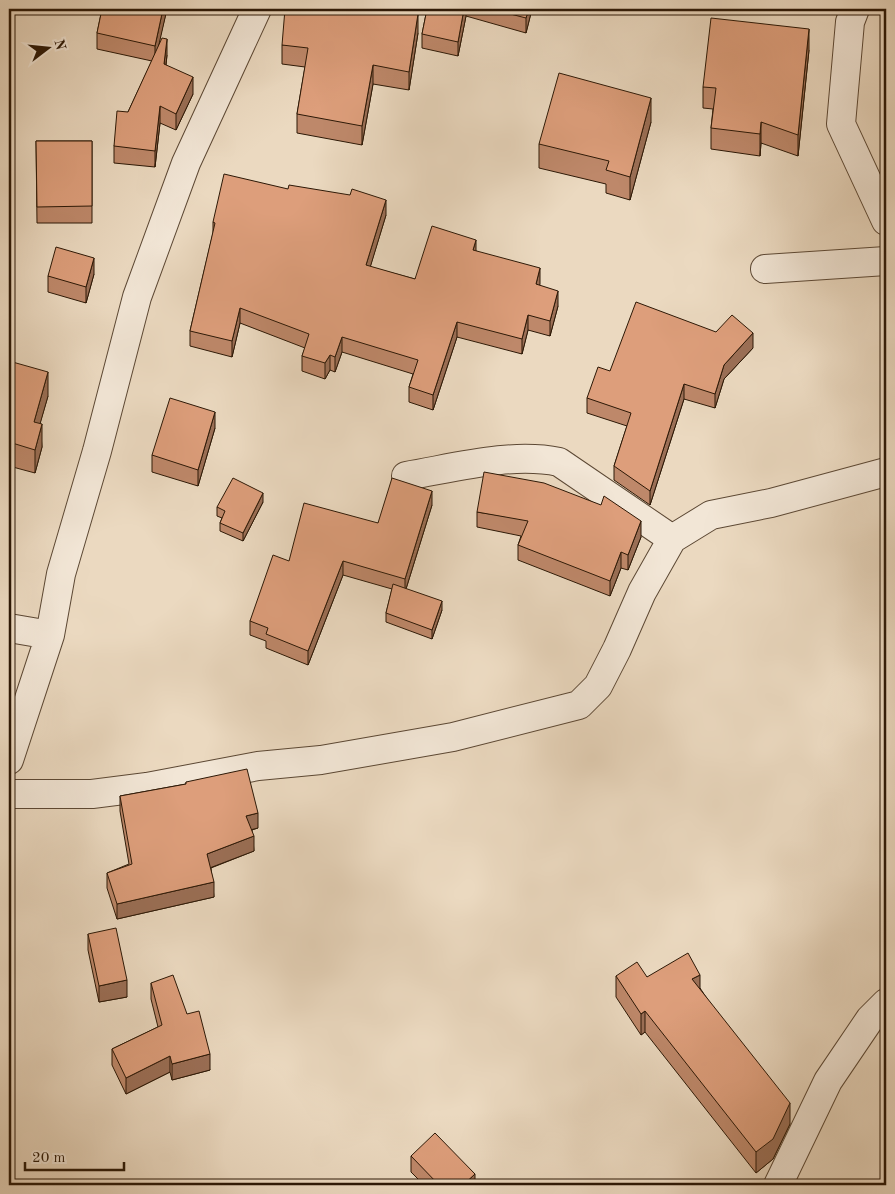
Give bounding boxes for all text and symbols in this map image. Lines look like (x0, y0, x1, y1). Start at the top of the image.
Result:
north arrow (22, 22, 72, 72)
text: N (51, 38, 68, 52)
scale bar (25, 1139, 124, 1171)
text: 20 m (32, 1151, 66, 1166)

